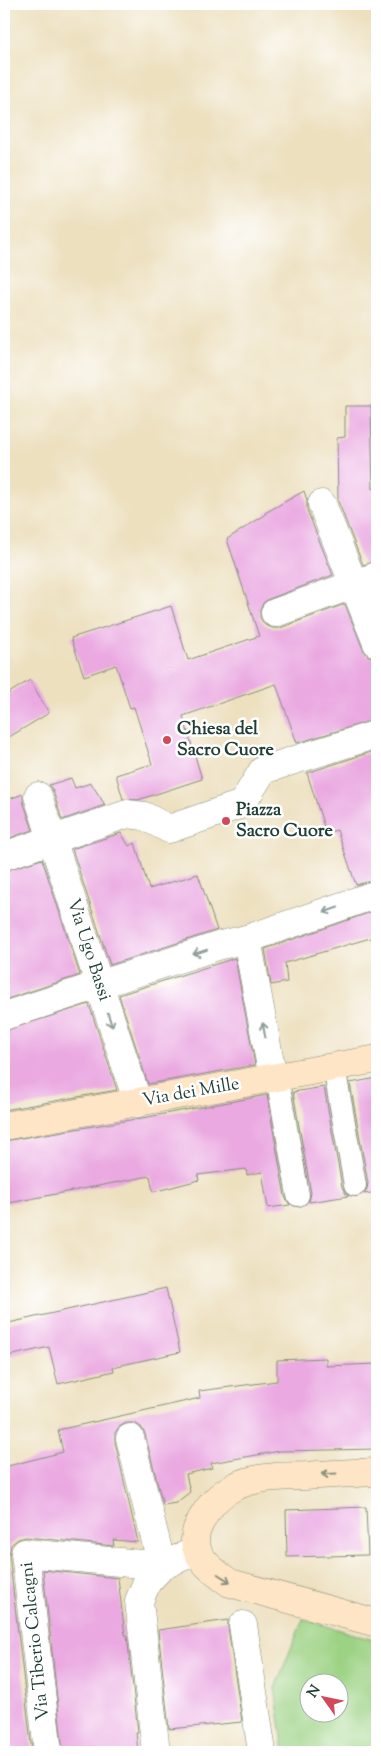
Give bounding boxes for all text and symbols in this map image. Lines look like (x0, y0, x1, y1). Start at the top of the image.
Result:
place label: Chiesa del Sacro Cuore (177, 717, 275, 764)
marker: Chiesa del Sacro Cuore (161, 734, 173, 746)
place label: Piazza Sacro Cuore (236, 798, 334, 845)
marker: Piazza Sacro Cuore (220, 815, 232, 827)
street label: Via Ugo Bassi (59, 895, 117, 1005)
one-way arrow (323, 905, 339, 915)
one-way arrow (193, 948, 209, 957)
one-way arrow (106, 1011, 115, 1027)
one-way arrow (259, 1022, 268, 1038)
street label: Via dei Mille (141, 1072, 241, 1114)
one-way arrow (321, 1470, 337, 1479)
street label: Via Tiberio Calcagni (15, 1560, 57, 1722)
one-way arrow (216, 1574, 230, 1584)
north arrow (298, 1674, 348, 1724)
text: N (303, 1682, 326, 1702)

